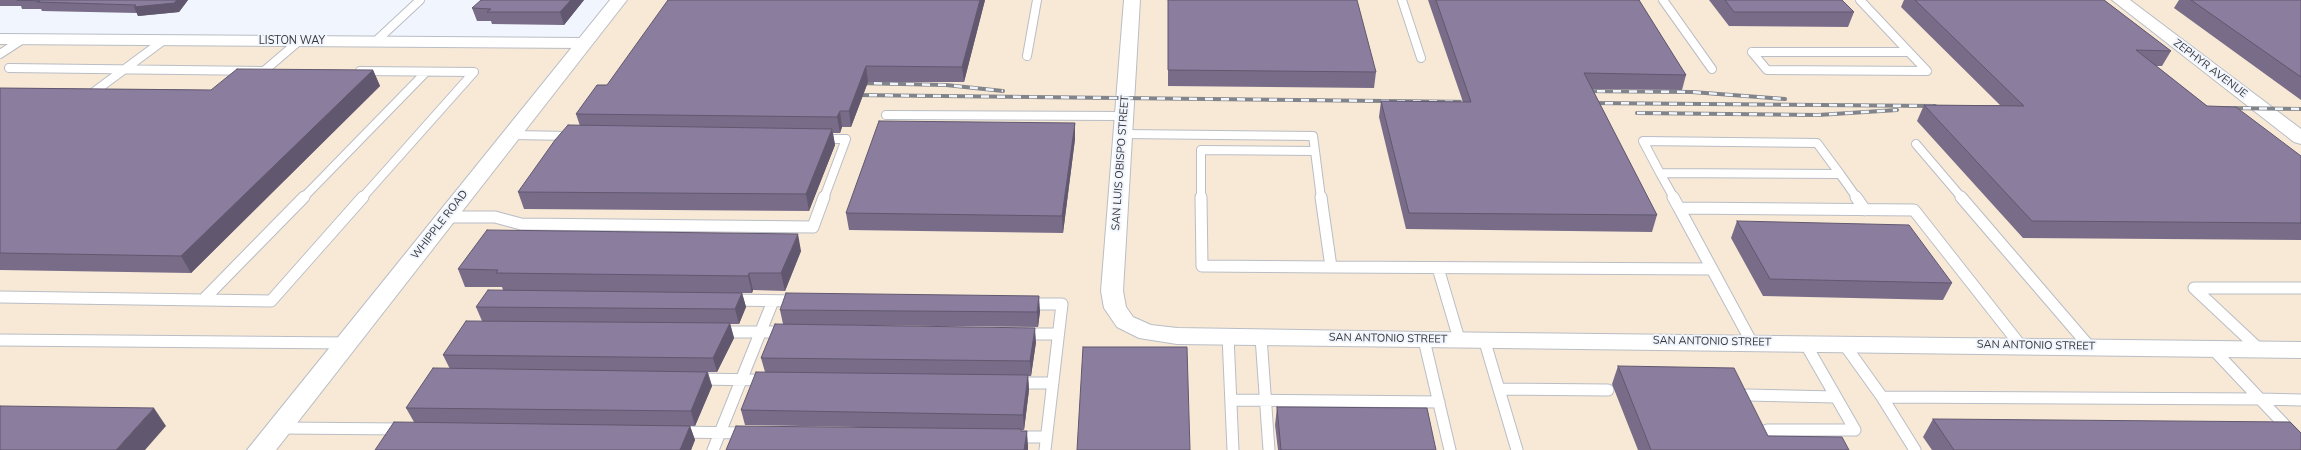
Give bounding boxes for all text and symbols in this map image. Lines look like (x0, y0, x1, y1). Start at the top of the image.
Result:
street label: LISTON WAY (259, 34, 325, 48)
street label: ZEPHYR AVENUE (2170, 37, 2250, 101)
street label: SAN LUIS OBISPO STREET (1110, 95, 1132, 231)
street label: WHIPPLE ROAD (409, 188, 471, 262)
street label: SAN ANTONIO STREET (1329, 331, 1447, 347)
street label: SAN ANTONIO STREET (1653, 334, 1771, 350)
street label: SAN ANTONIO STREET (1977, 338, 2095, 354)

